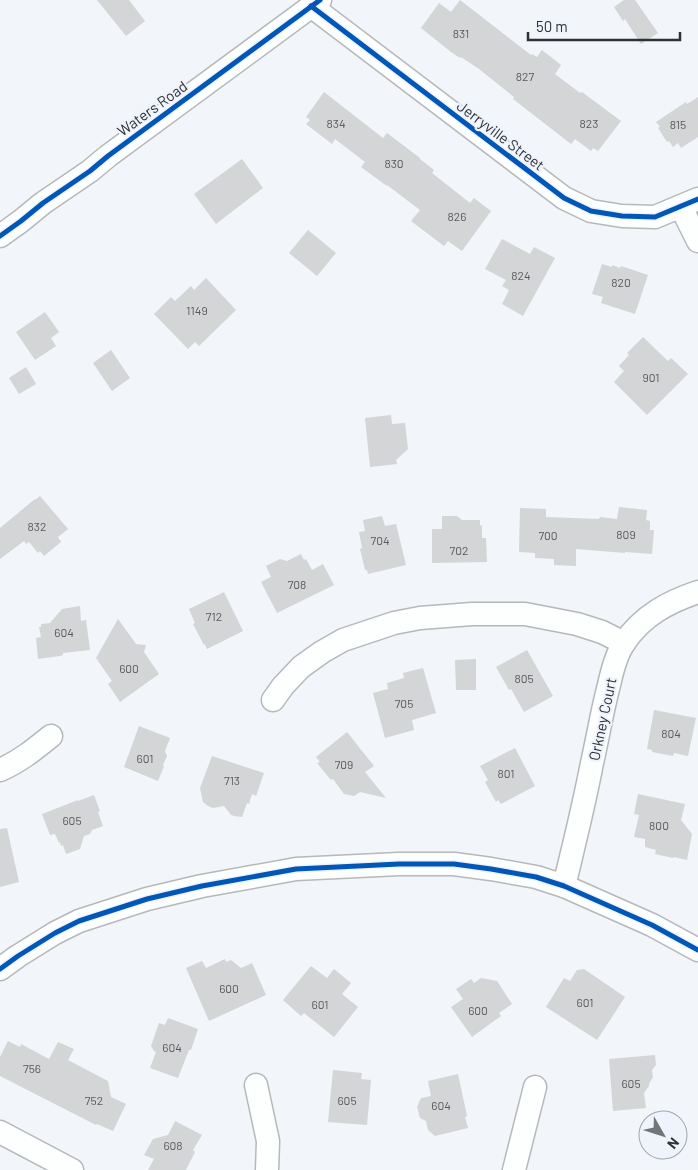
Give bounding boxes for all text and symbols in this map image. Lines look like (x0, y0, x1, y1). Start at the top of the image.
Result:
scale bar (528, 10, 680, 42)
text: 50 m (536, 17, 568, 35)
house number: 831 (453, 26, 469, 40)
house number: 827 (516, 69, 534, 83)
street label: Waters Road (114, 77, 190, 139)
street label: Jerryville Street (454, 96, 548, 174)
house number: 834 (326, 116, 346, 130)
house number: 823 (580, 116, 598, 130)
house number: 815 (670, 117, 686, 131)
house number: 830 (384, 156, 404, 170)
house number: 826 (448, 209, 466, 223)
house number: 824 (511, 268, 531, 282)
house number: 820 (611, 275, 631, 289)
house number: 1149 (186, 303, 208, 317)
house number: 901 (643, 370, 659, 384)
house number: 832 (28, 519, 46, 533)
house number: 809 (616, 527, 636, 541)
house number: 700 (538, 528, 558, 542)
house number: 704 (370, 533, 390, 547)
house number: 702 (450, 543, 468, 557)
house number: 708 (288, 577, 306, 591)
house number: 712 (206, 609, 222, 623)
house number: 604 (54, 625, 74, 639)
house number: 600 (119, 661, 139, 675)
house number: 805 (514, 671, 534, 685)
street label: Orkney Court (584, 676, 620, 762)
house number: 705 (395, 696, 413, 710)
house number: 804 (661, 726, 681, 740)
house number: 601 (137, 751, 153, 765)
house number: 709 (335, 757, 353, 771)
house number: 801 (498, 766, 514, 780)
house number: 713 (224, 773, 240, 787)
house number: 605 (62, 813, 82, 827)
house number: 800 (649, 818, 669, 832)
house number: 600 (219, 981, 239, 995)
house number: 601 (577, 995, 593, 1009)
house number: 601 (312, 997, 328, 1011)
house number: 600 (468, 1003, 488, 1017)
house number: 604 (162, 1040, 182, 1054)
house number: 756 (23, 1061, 41, 1075)
house number: 605 (621, 1076, 641, 1090)
house number: 752 (85, 1093, 103, 1107)
house number: 605 (337, 1093, 357, 1107)
house number: 604 (431, 1098, 451, 1112)
north arrow (638, 1110, 688, 1160)
text: N (664, 1135, 683, 1152)
house number: 608 (163, 1138, 183, 1152)

